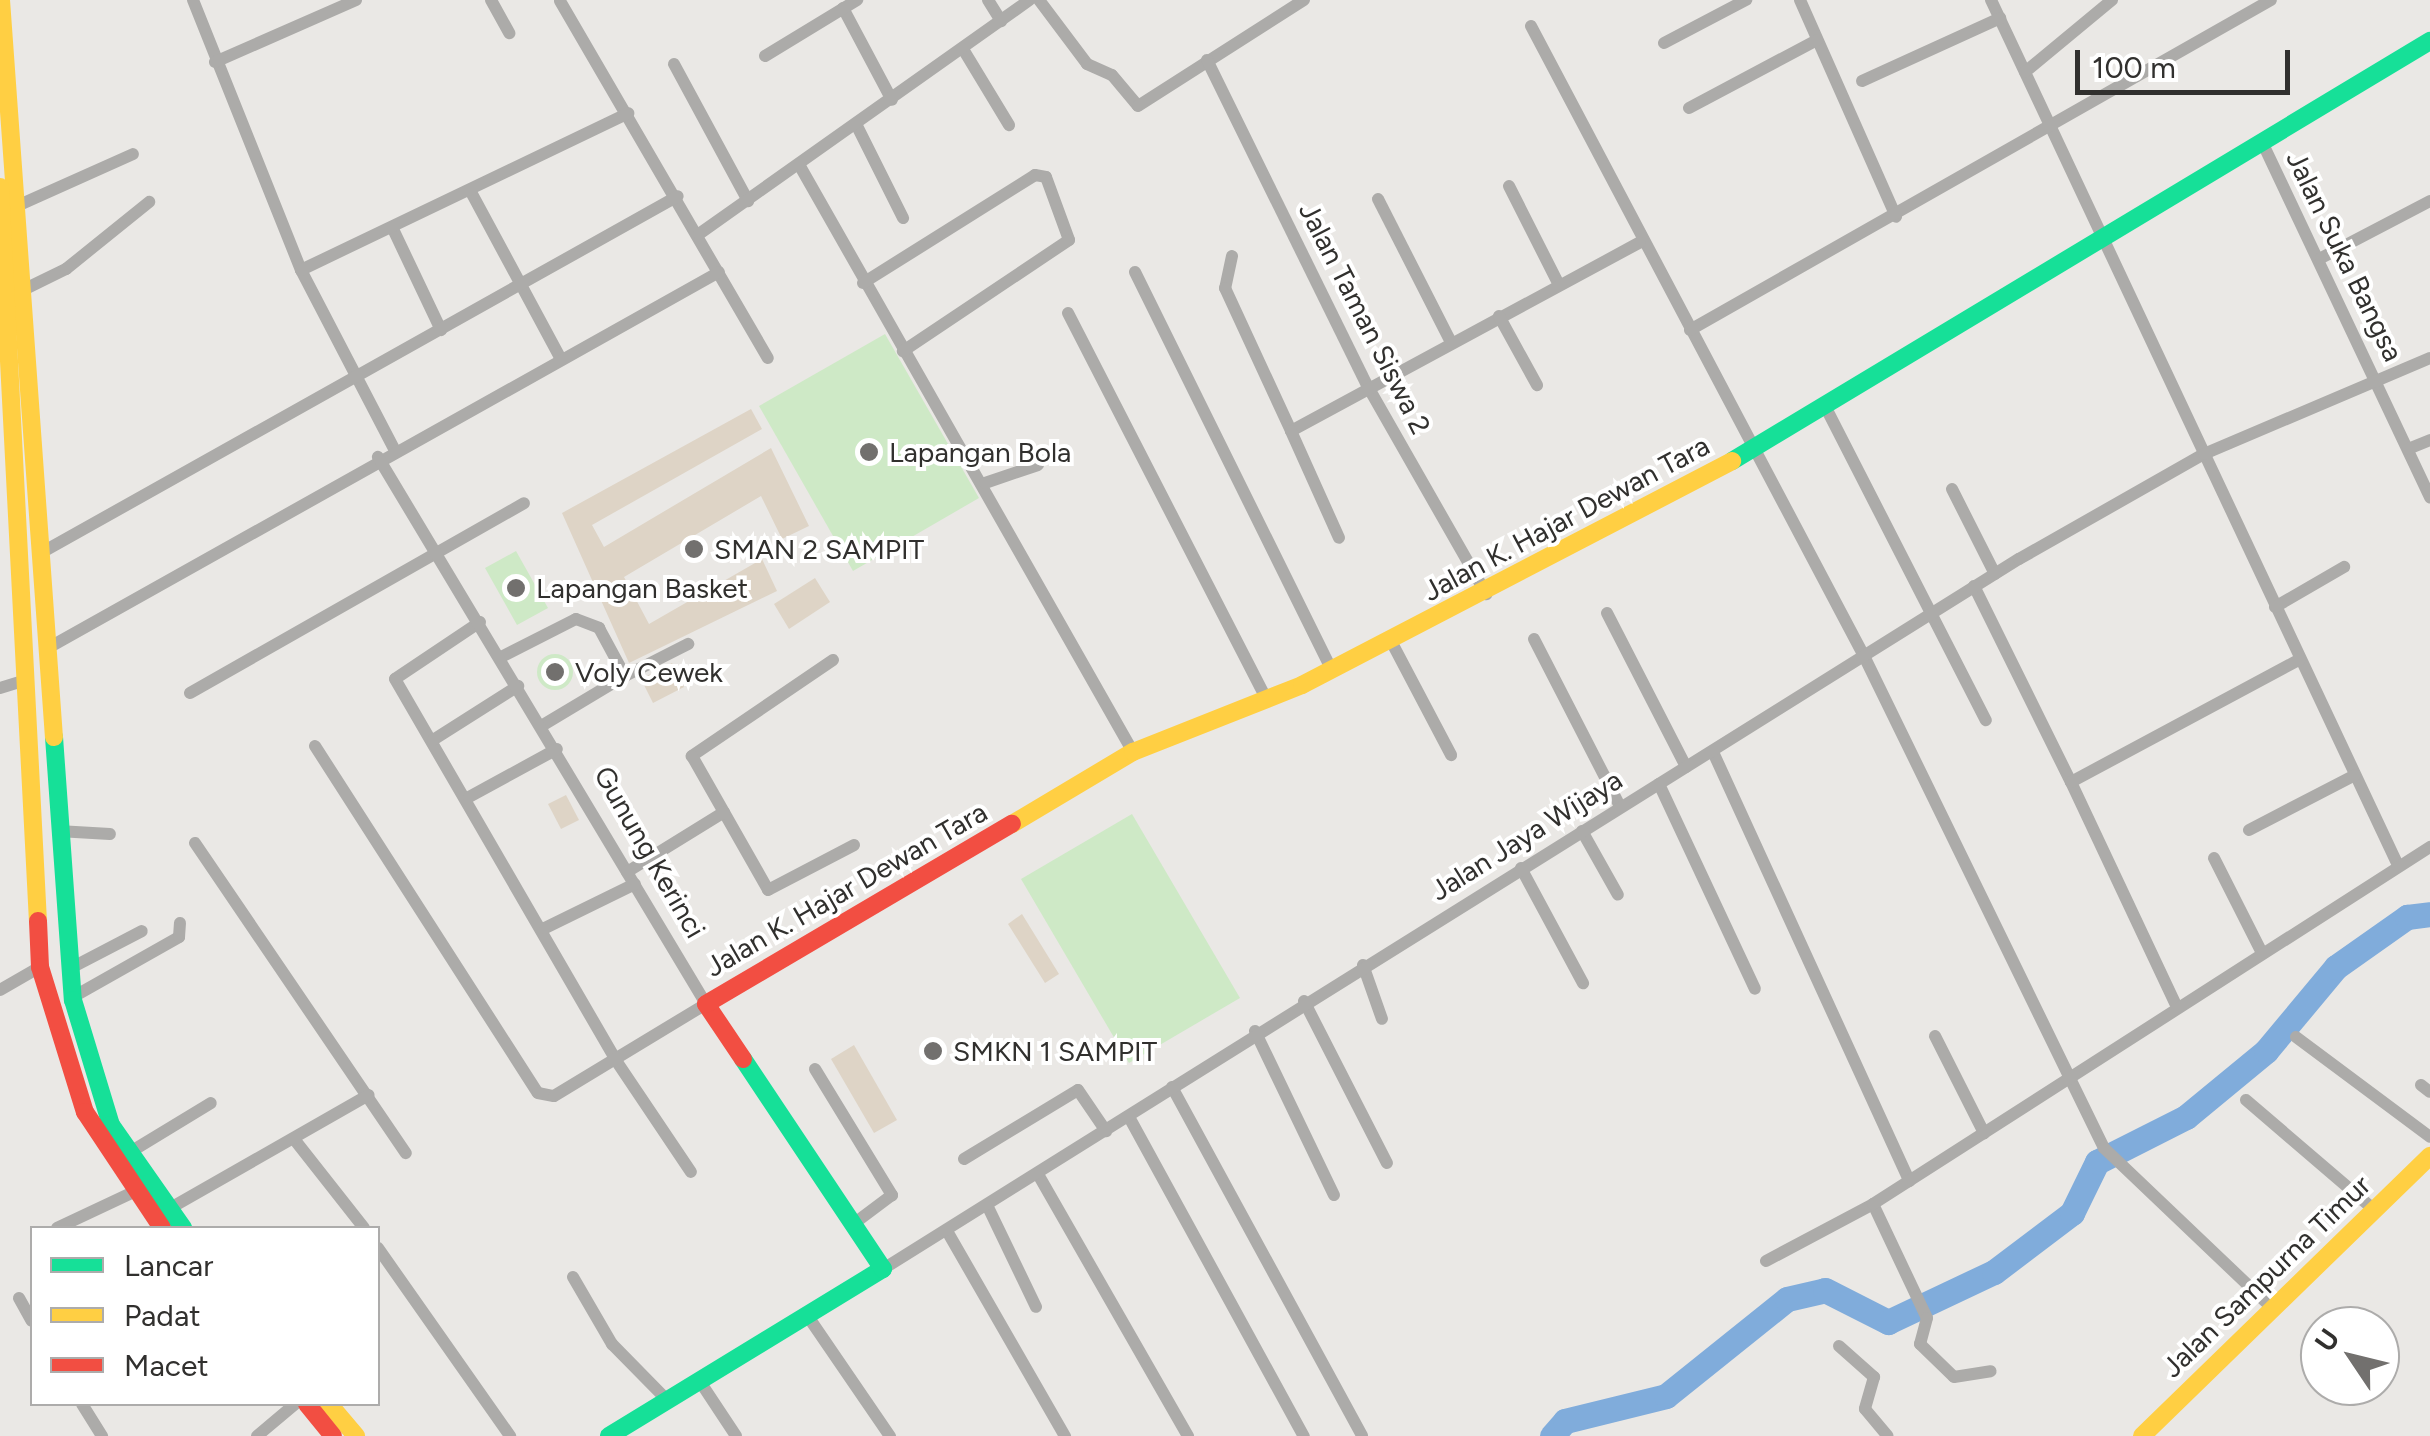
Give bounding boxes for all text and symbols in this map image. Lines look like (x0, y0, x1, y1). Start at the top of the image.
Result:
scale bar (2080, 30, 2295, 92)
text: 100 m (2092, 49, 2176, 86)
street label: Jalan Suka Bangsa (2280, 145, 2410, 367)
street label: Jalan Taman Siswa 2 (1292, 197, 1438, 439)
street label: Jalan K. Hajar Dewan Tara (1417, 428, 1715, 608)
place label: Lapangan Bola (889, 435, 1071, 469)
marker: Lapangan Bola (858, 441, 880, 463)
place label: SMAN 2 SAMPIT (714, 532, 924, 566)
marker: SMAN 2 SAMPIT (683, 538, 705, 560)
place label: Lapangan Basket (536, 571, 748, 605)
marker: Lapangan Basket (505, 577, 527, 599)
place label: Voly Cewek (575, 655, 723, 689)
marker: Voly Cewek (544, 661, 566, 683)
street label: Gunung Kerinci (587, 760, 713, 944)
street label: Jalan Jaya Wijaya (1424, 763, 1628, 907)
street label: Jalan K. Hajar Dewan Tara (699, 795, 993, 983)
place label: SMKN 1 SAMPIT (953, 1034, 1157, 1068)
marker: SMKN 1 SAMPIT (922, 1040, 944, 1062)
street label: Jalan Sampurna Timur (2155, 1168, 2377, 1384)
legend (30, 1226, 380, 1406)
text: Lancar (124, 1247, 213, 1284)
text: Padat (124, 1297, 201, 1334)
north arrow (2300, 1306, 2400, 1406)
text: U (2307, 1322, 2347, 1358)
text: Macet (124, 1347, 209, 1384)

